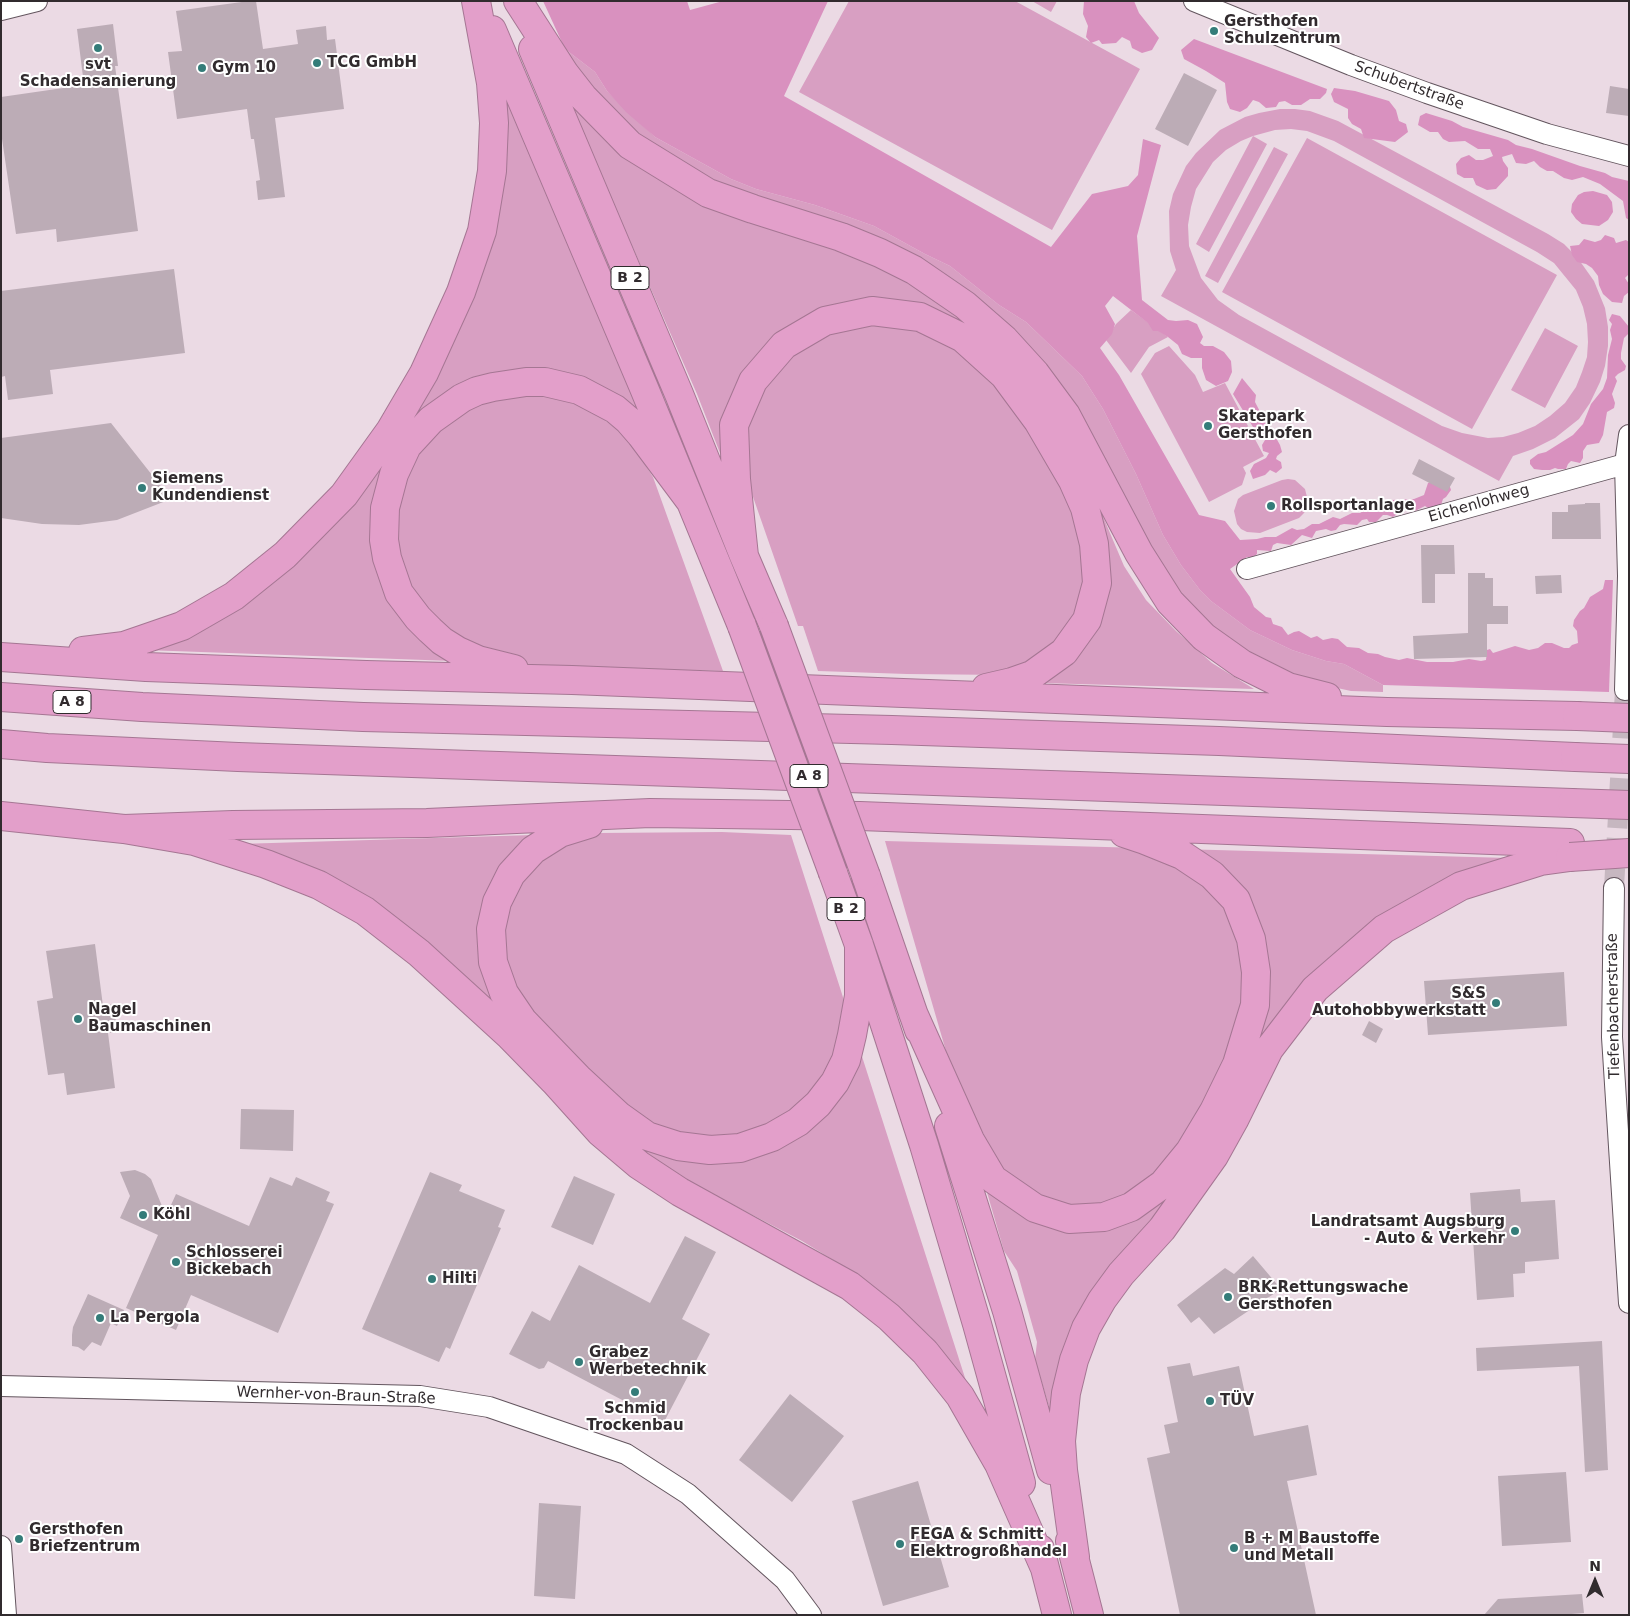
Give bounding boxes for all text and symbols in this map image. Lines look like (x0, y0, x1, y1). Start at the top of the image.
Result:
place label: Gersthofen Schulzentrum (1224, 13, 1341, 48)
marker: Gersthofen Schulzentrum (1208, 25, 1220, 37)
marker: svt Schadensanierung (92, 42, 104, 54)
place label: TCG GmbH (327, 54, 417, 72)
place label: svt Schadensanierung (20, 56, 176, 91)
marker: TCG GmbH (311, 57, 323, 69)
street label: Schubertstraße (1352, 58, 1466, 114)
place label: Gym 10 (212, 59, 276, 77)
marker: Gym 10 (196, 62, 208, 74)
road number: B 2 (611, 266, 649, 290)
place label: Skatepark Gersthofen (1218, 408, 1312, 443)
marker: Skatepark Gersthofen (1202, 420, 1214, 432)
place label: Siemens Kundendienst (152, 470, 269, 505)
street label: Eichenlohweg (1427, 481, 1531, 527)
marker: Siemens Kundendienst (136, 482, 148, 494)
place label: Rollsportanlage (1281, 497, 1415, 515)
marker: Rollsportanlage (1265, 500, 1277, 512)
road number: A 8 (53, 690, 91, 714)
road number: A 8 (790, 764, 828, 788)
road number: B 2 (827, 898, 865, 921)
street label: Tiefenbacherstraße (1604, 933, 1624, 1079)
place label: S&S Autohobbywerkstatt (1312, 985, 1486, 1020)
marker: S&S Autohobbywerkstatt (1490, 997, 1502, 1009)
place label: Nagel Baumaschinen (88, 1001, 211, 1036)
marker: Nagel Baumaschinen (72, 1013, 84, 1025)
place label: Köhl (153, 1206, 190, 1224)
marker: Köhl (137, 1209, 149, 1221)
place label: Landratsamt Augsburg - Auto & Verkehr (1311, 1213, 1505, 1248)
marker: Landratsamt Augsburg - Auto & Verkehr (1509, 1225, 1521, 1237)
place label: Schlosserei Bickebach (186, 1244, 283, 1279)
marker: Schlosserei Bickebach (170, 1256, 182, 1268)
place label: Hilti (442, 1270, 477, 1288)
marker: Hilti (426, 1273, 438, 1285)
place label: BRK-Rettungswache Gersthofen (1238, 1279, 1408, 1314)
marker: BRK-Rettungswache Gersthofen (1222, 1291, 1234, 1303)
place label: La Pergola (110, 1309, 200, 1327)
marker: La Pergola (94, 1312, 106, 1324)
place label: Grabez Werbetechnik (589, 1344, 706, 1379)
marker: Grabez Werbetechnik (573, 1356, 585, 1368)
street label: Wernher-von-Braun-Straße (236, 1384, 436, 1408)
marker: Schmid Trockenbau (629, 1386, 641, 1398)
place label: TÜV (1220, 1392, 1254, 1410)
marker: TÜV (1204, 1395, 1216, 1407)
place label: Schmid Trockenbau (586, 1400, 684, 1435)
place label: Gersthofen Briefzentrum (29, 1521, 140, 1556)
place label: FEGA & Schmitt Elektrogroßhandel (910, 1526, 1067, 1561)
place label: B + M Baustoffe und Metall (1244, 1530, 1380, 1565)
marker: Gersthofen Briefzentrum (13, 1533, 25, 1545)
marker: FEGA & Schmitt Elektrogroßhandel (894, 1538, 906, 1550)
marker: B + M Baustoffe und Metall (1228, 1542, 1240, 1554)
north arrow (1570, 1556, 1620, 1606)
text: N (1589, 1558, 1601, 1574)

